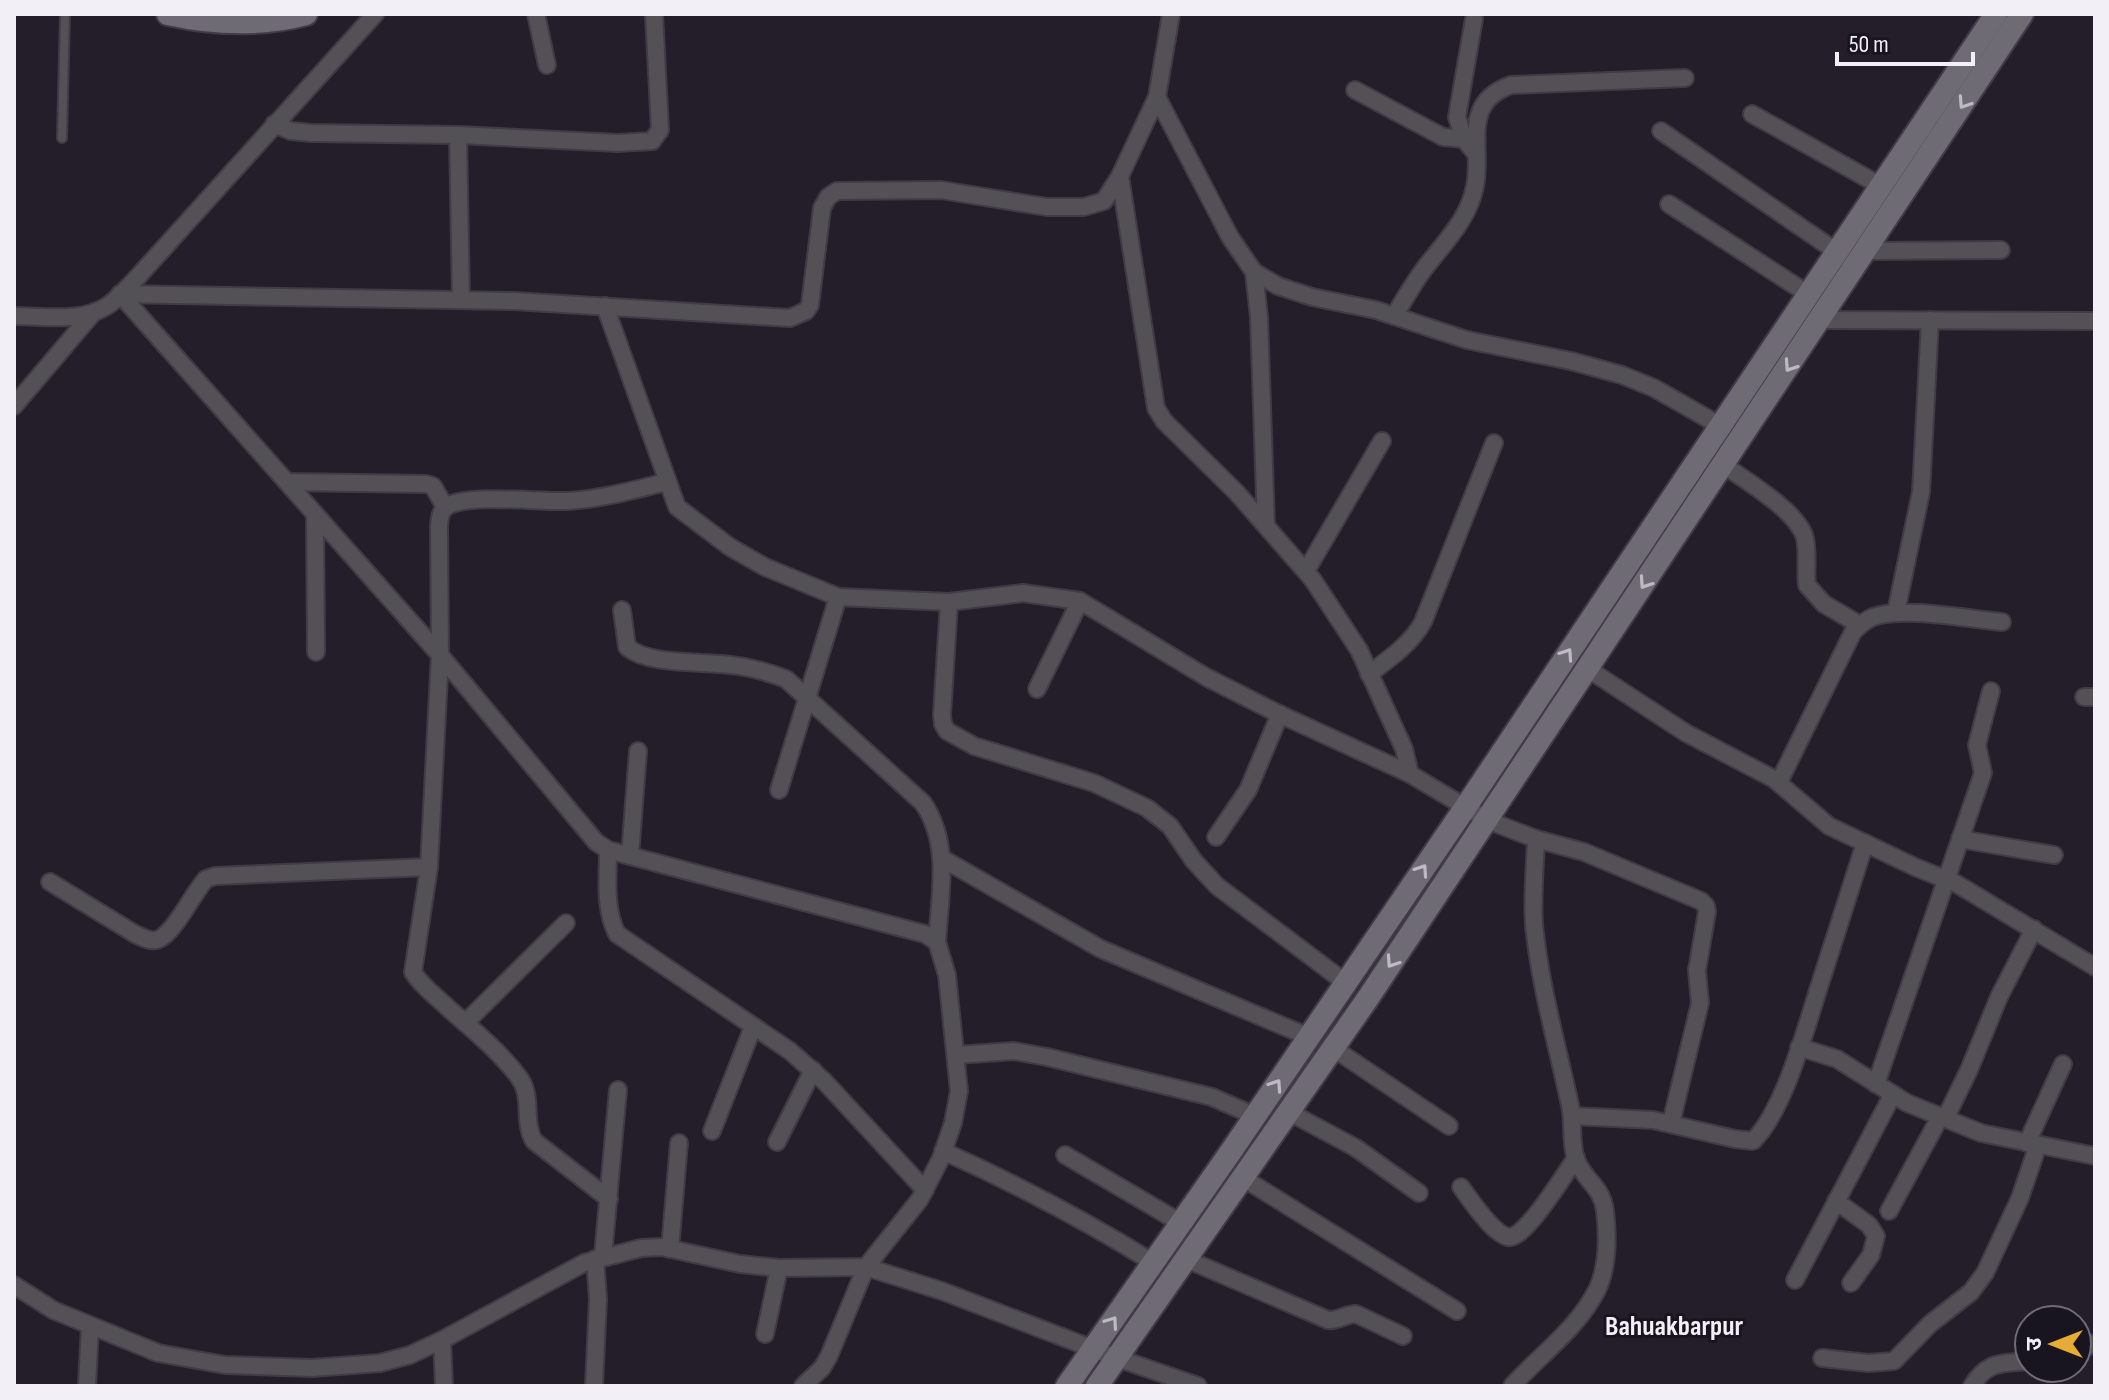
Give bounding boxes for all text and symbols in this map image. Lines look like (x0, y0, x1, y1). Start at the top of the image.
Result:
scale bar (1837, 16, 1973, 66)
text: 50 m (1849, 30, 1889, 59)
one-way arrow (1959, 94, 1974, 109)
one-way arrow (1784, 358, 1799, 372)
one-way arrow (1640, 574, 1655, 588)
one-way arrow (1557, 649, 1572, 663)
one-way arrow (1412, 865, 1427, 879)
one-way arrow (1387, 953, 1402, 968)
one-way arrow (1266, 1080, 1281, 1094)
north arrow (2013, 1304, 2093, 1384)
district label: Bahuakbarpur (1605, 1310, 1743, 1343)
one-way arrow (1102, 1317, 1117, 1331)
text: उ (2021, 1336, 2048, 1350)

